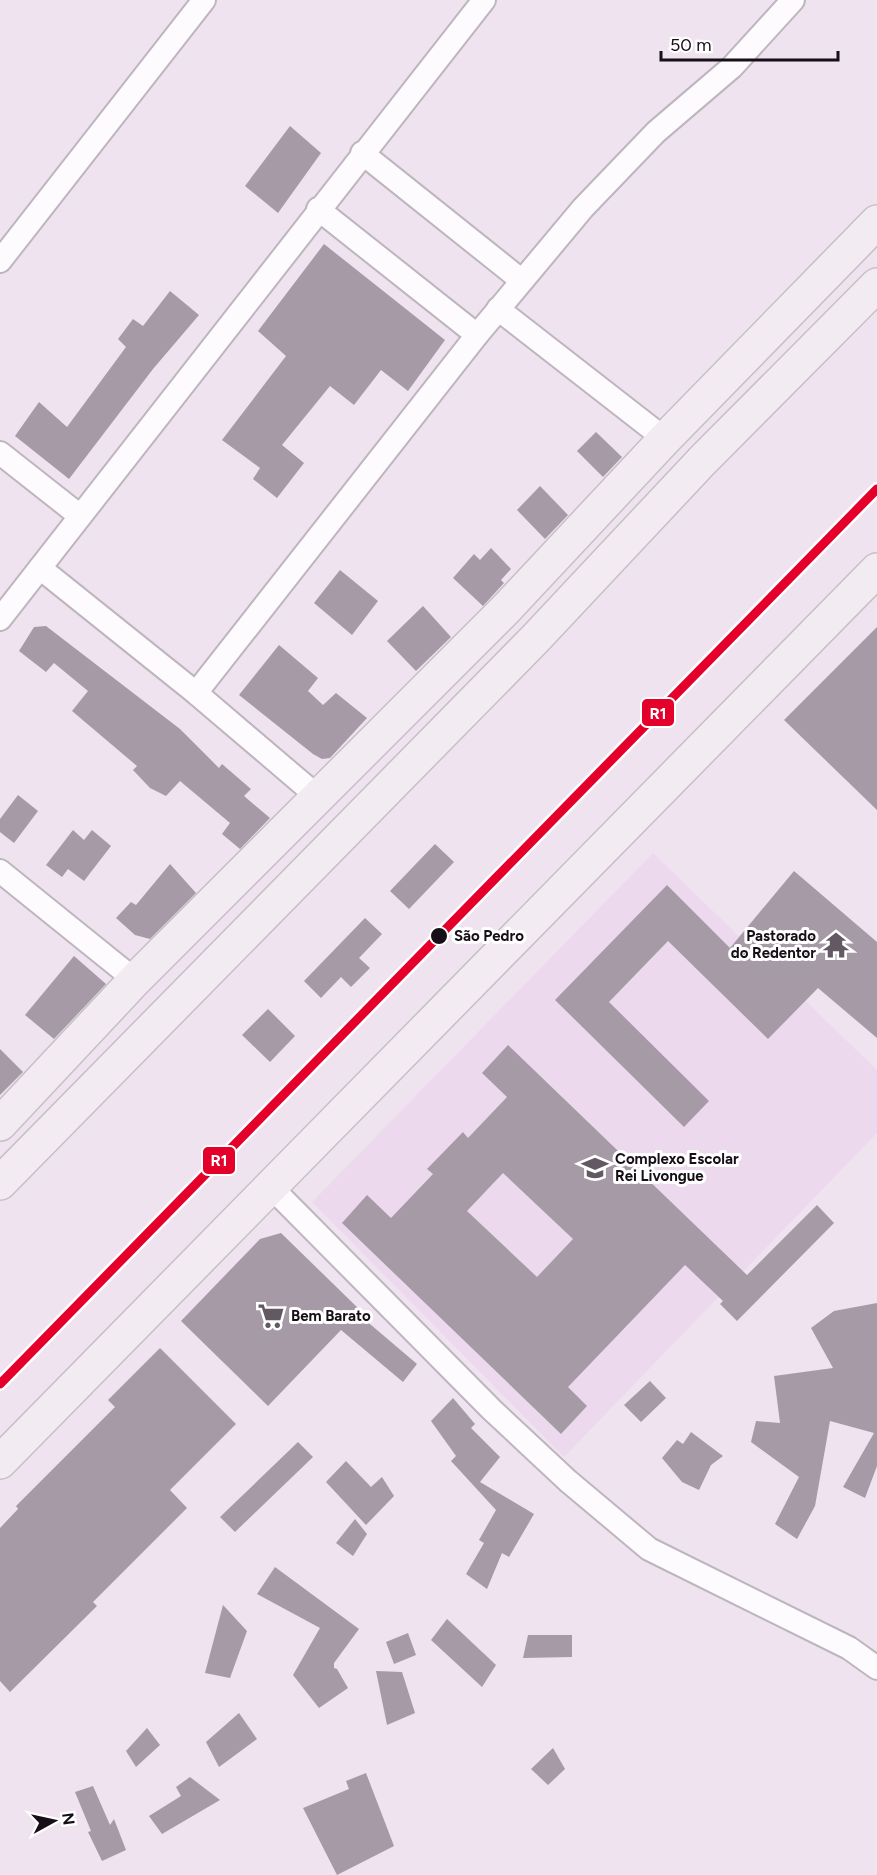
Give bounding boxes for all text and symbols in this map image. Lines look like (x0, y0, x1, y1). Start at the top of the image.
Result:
scale bar (661, 24, 838, 62)
text: 50 m (670, 34, 712, 56)
line badge: R1 (641, 698, 675, 727)
text: R1 (649, 704, 667, 723)
marker: São Pedro (429, 926, 449, 946)
place label: São Pedro (454, 927, 524, 945)
place label: Pastorado do Redentor (731, 927, 816, 962)
temple icon: Pastorado do Redentor (821, 930, 851, 960)
line badge: R1 (202, 1146, 236, 1175)
place label: Complexo Escolar Rei Livongue (615, 1150, 739, 1185)
text: R1 (210, 1151, 228, 1170)
school or university icon: Complexo Escolar Rei Livongue (580, 1153, 610, 1183)
supermarket icon: Bem Barato (256, 1301, 286, 1331)
place label: Bem Barato (291, 1307, 371, 1325)
north arrow (24, 1791, 84, 1851)
text: N (58, 1812, 79, 1826)

